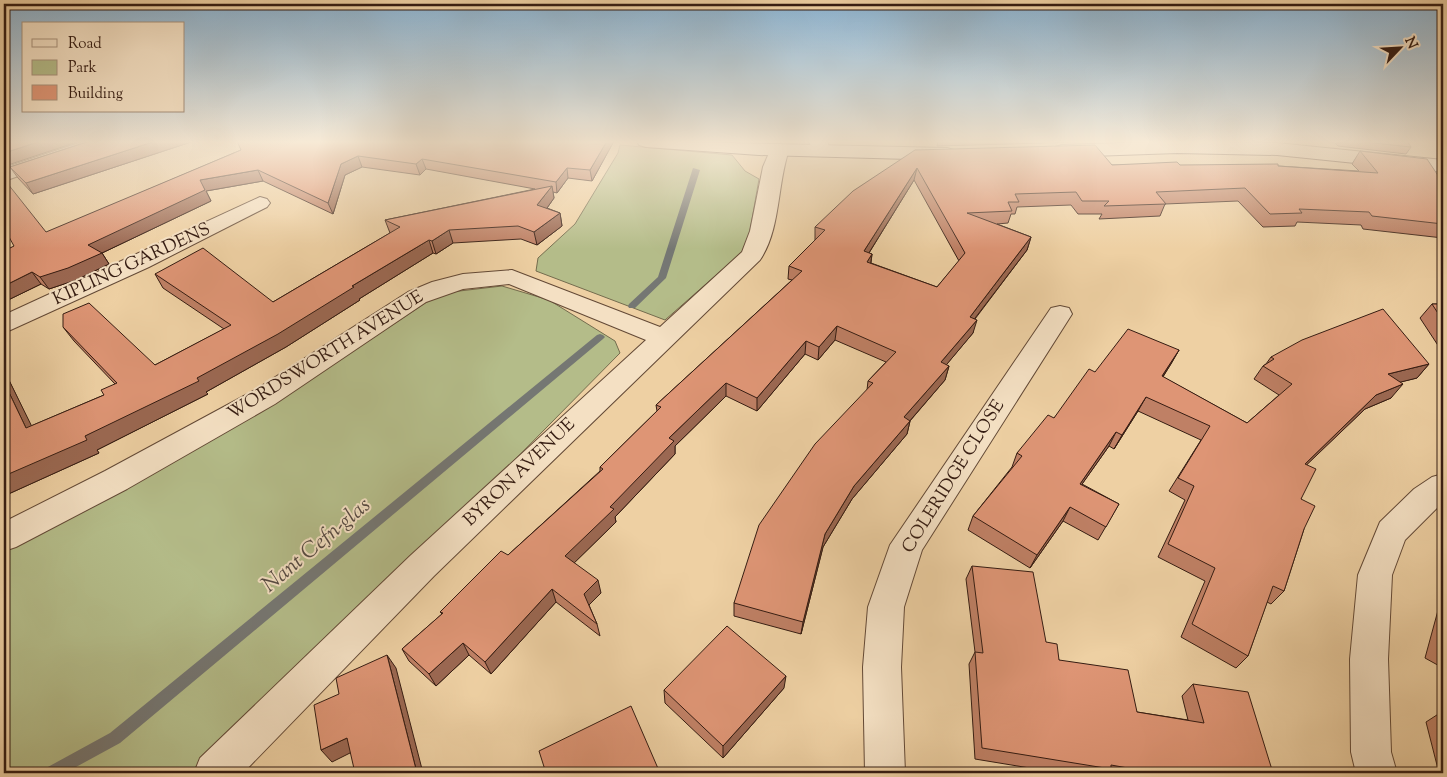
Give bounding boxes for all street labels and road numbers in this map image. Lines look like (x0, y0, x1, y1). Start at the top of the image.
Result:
street label: KIPLING GARDENS (49, 217, 215, 313)
street label: WORDSWORTH AVENUE (223, 285, 429, 427)
street label: COLERIDGE CLOSE (896, 395, 1012, 559)
street label: BYRON AVENUE (458, 413, 582, 533)

